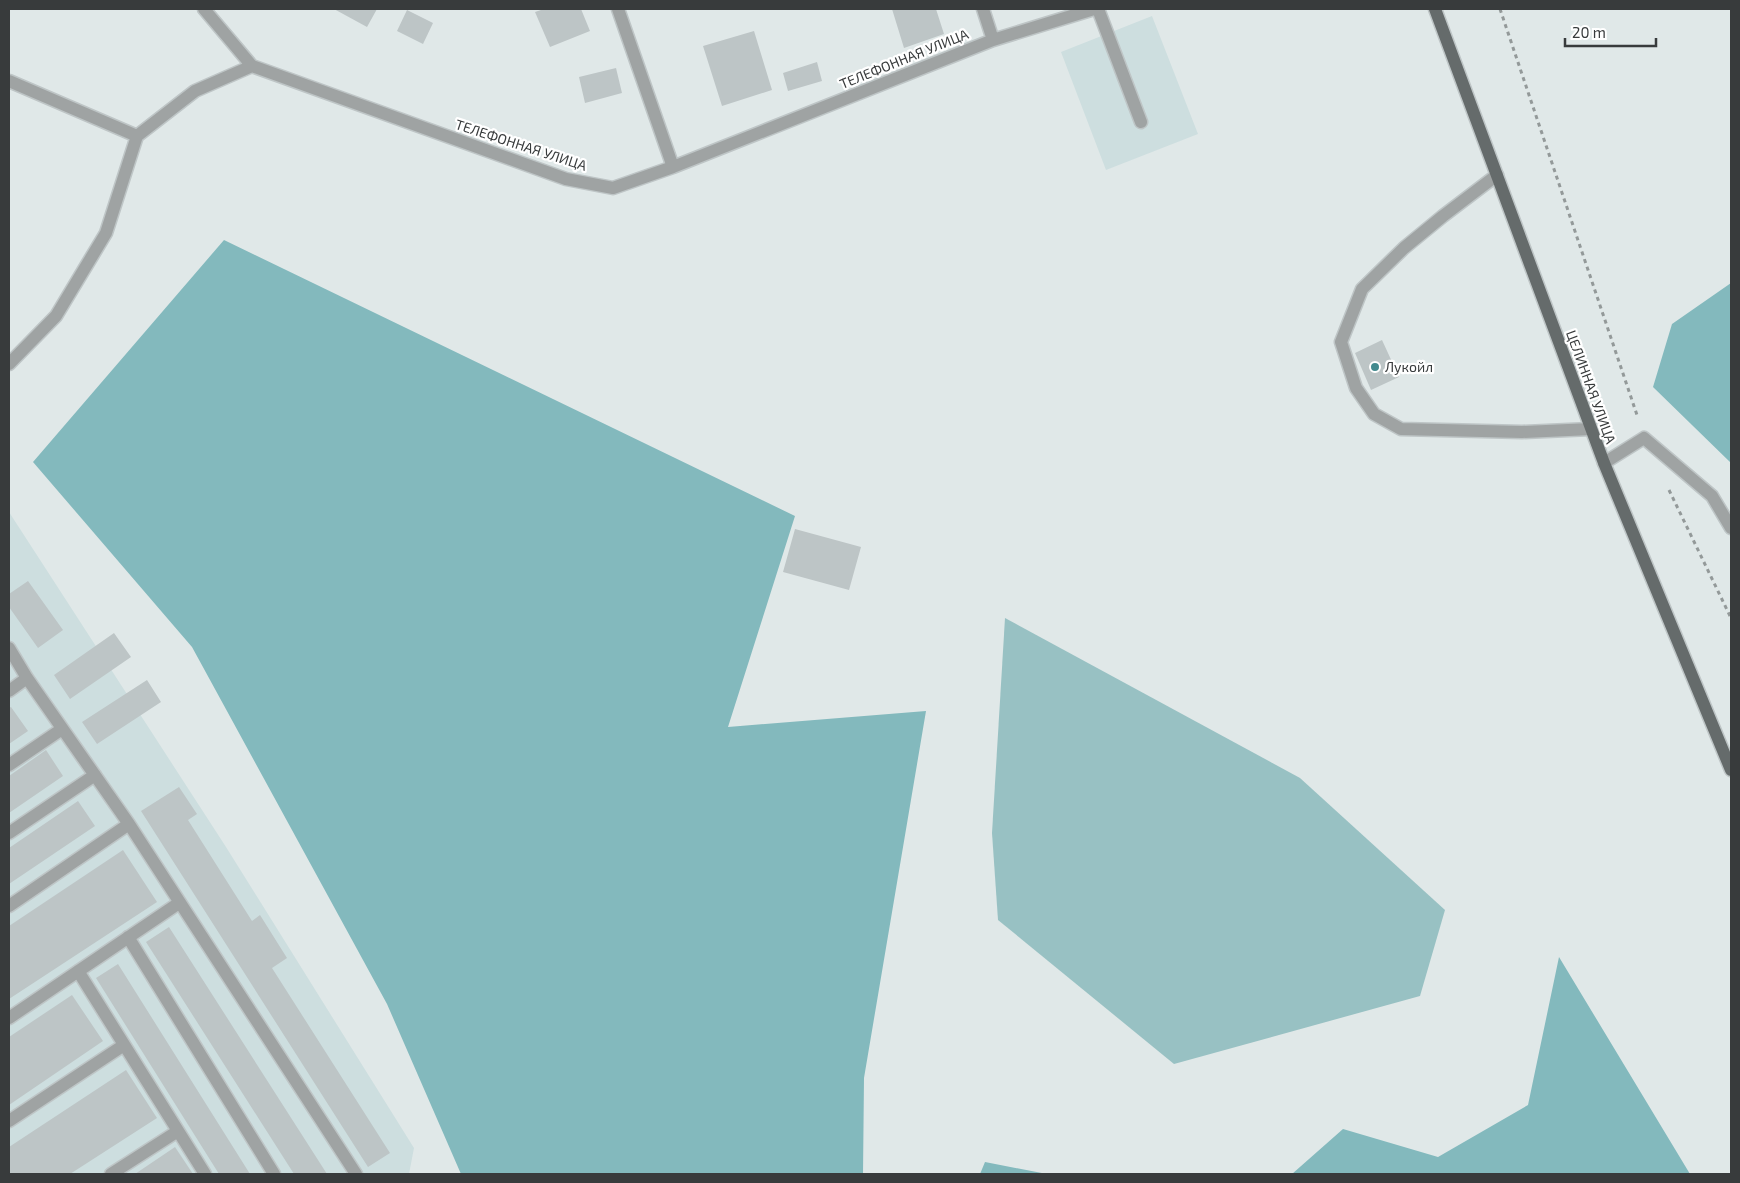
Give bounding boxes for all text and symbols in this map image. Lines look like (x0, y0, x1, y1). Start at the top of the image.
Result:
scale bar (1565, 15, 1656, 47)
text: 20 m (1572, 23, 1606, 41)
street label: ТЕЛЕФОННАЯ УЛИЦА (837, 25, 971, 92)
street label: ТЕЛЕФОННАЯ УЛИЦА (453, 115, 589, 174)
street label: ЦЕЛИННАЯ УЛИЦА (1563, 328, 1620, 446)
place label: Лукойл (1385, 358, 1433, 375)
marker: Лукойл (1369, 361, 1381, 373)

